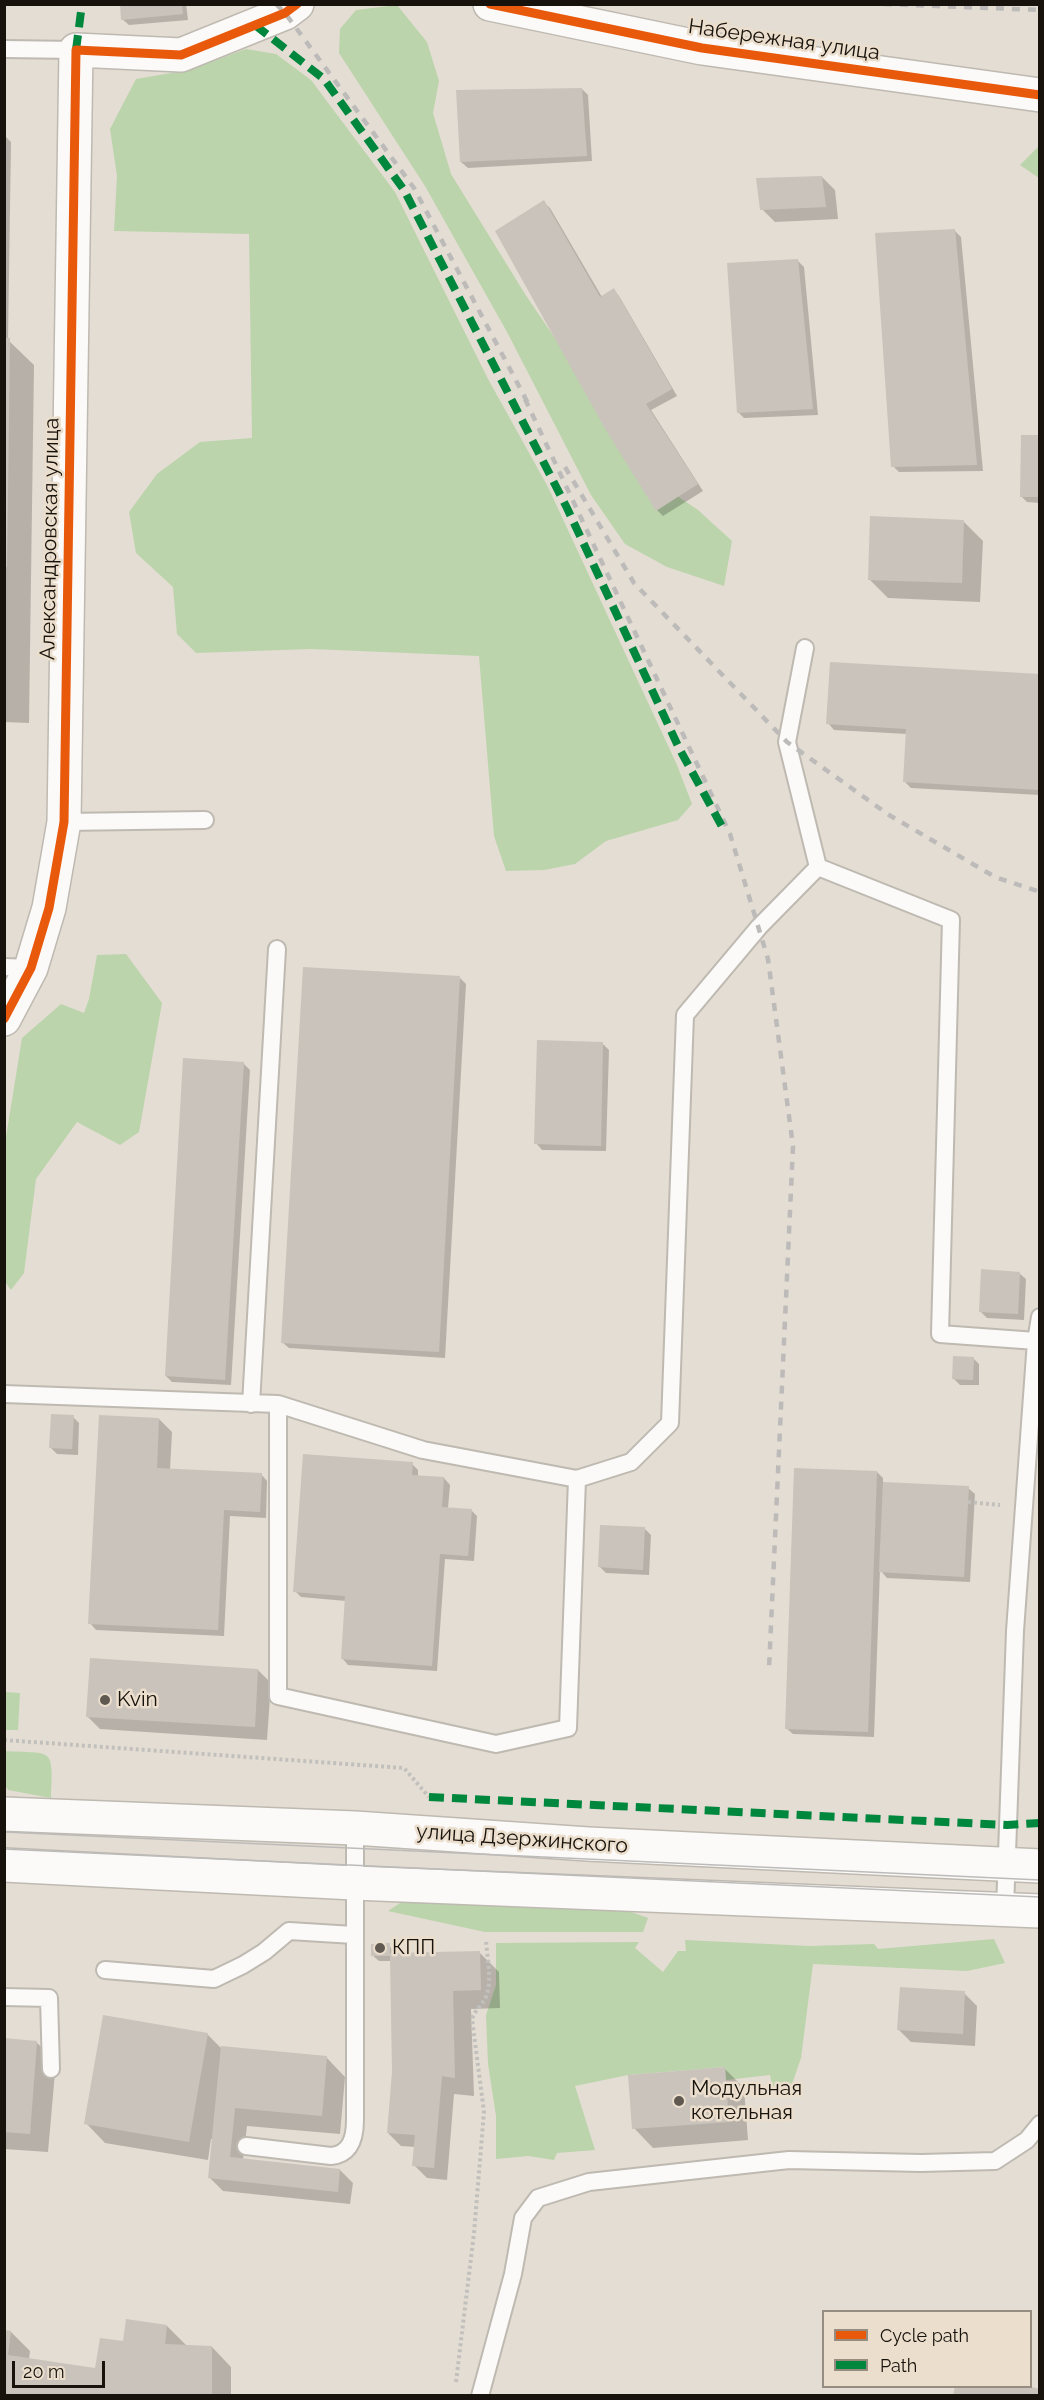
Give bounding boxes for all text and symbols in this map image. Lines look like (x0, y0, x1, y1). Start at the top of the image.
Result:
street label: Набережная улица (687, 14, 881, 66)
street label: Александровская улица (35, 418, 65, 660)
place label: Kvin (117, 1687, 158, 1713)
marker: Kvin (98, 1693, 112, 1707)
street label: улица Дзержинского (415, 1819, 629, 1859)
place label: КПП (392, 1935, 435, 1961)
marker: КПП (373, 1941, 387, 1955)
place label: Модульная котельная (691, 2076, 802, 2126)
marker: Модульная котельная (672, 2094, 686, 2108)
legend (822, 2310, 1032, 2388)
text: Cycle path (880, 2325, 969, 2346)
scale bar (15, 2349, 108, 2387)
text: Path (880, 2355, 917, 2376)
text: 20 m (23, 2361, 65, 2382)

